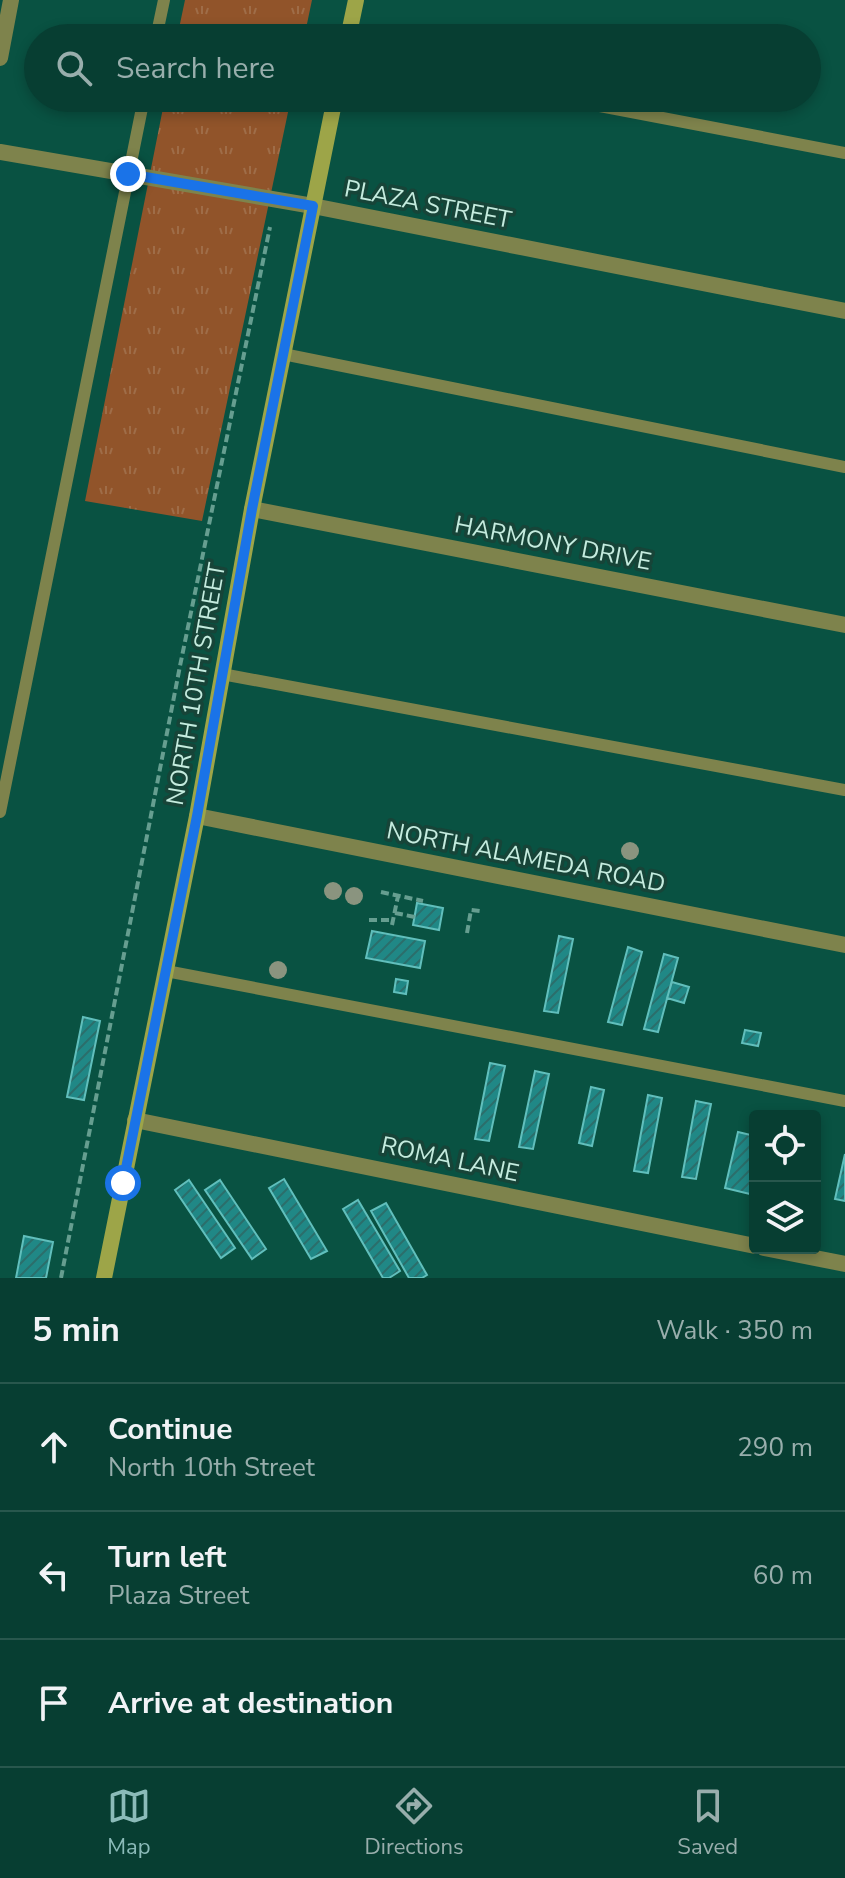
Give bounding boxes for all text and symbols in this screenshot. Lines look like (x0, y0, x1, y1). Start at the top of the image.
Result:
search box (24, 24, 821, 112)
icon: search (52, 46, 96, 90)
text: Search here (116, 48, 275, 89)
route end (110, 156, 146, 192)
street label: PLAZA STREET (342, 172, 515, 236)
street label: HARMONY DRIVE (452, 508, 654, 578)
street label: NORTH 10TH STREET (159, 560, 233, 808)
street label: NORTH ALAMEDA ROAD (384, 814, 668, 900)
map controls (749, 1110, 821, 1254)
button: locate (749, 1110, 821, 1182)
street label: ROMA LANE (378, 1129, 522, 1189)
route start (105, 1165, 141, 1201)
button: layers (749, 1182, 821, 1254)
text: 5 min (32, 1307, 120, 1353)
text: Walk · 350 m (656, 1313, 813, 1348)
text: Continue (108, 1409, 233, 1450)
icon: ahead (32, 1425, 76, 1469)
text: 290 m (737, 1430, 813, 1465)
text: North 10th Street (108, 1450, 315, 1485)
text: Turn left (108, 1537, 226, 1578)
icon: left (32, 1553, 76, 1597)
text: 60 m (753, 1558, 813, 1593)
text: Plaza Street (108, 1578, 249, 1613)
icon: arrive (32, 1681, 76, 1725)
text: Arrive at destination (108, 1683, 393, 1724)
tab: Map (107, 1784, 151, 1862)
tab: Directions (365, 1784, 464, 1862)
tab: Saved (677, 1784, 738, 1862)

